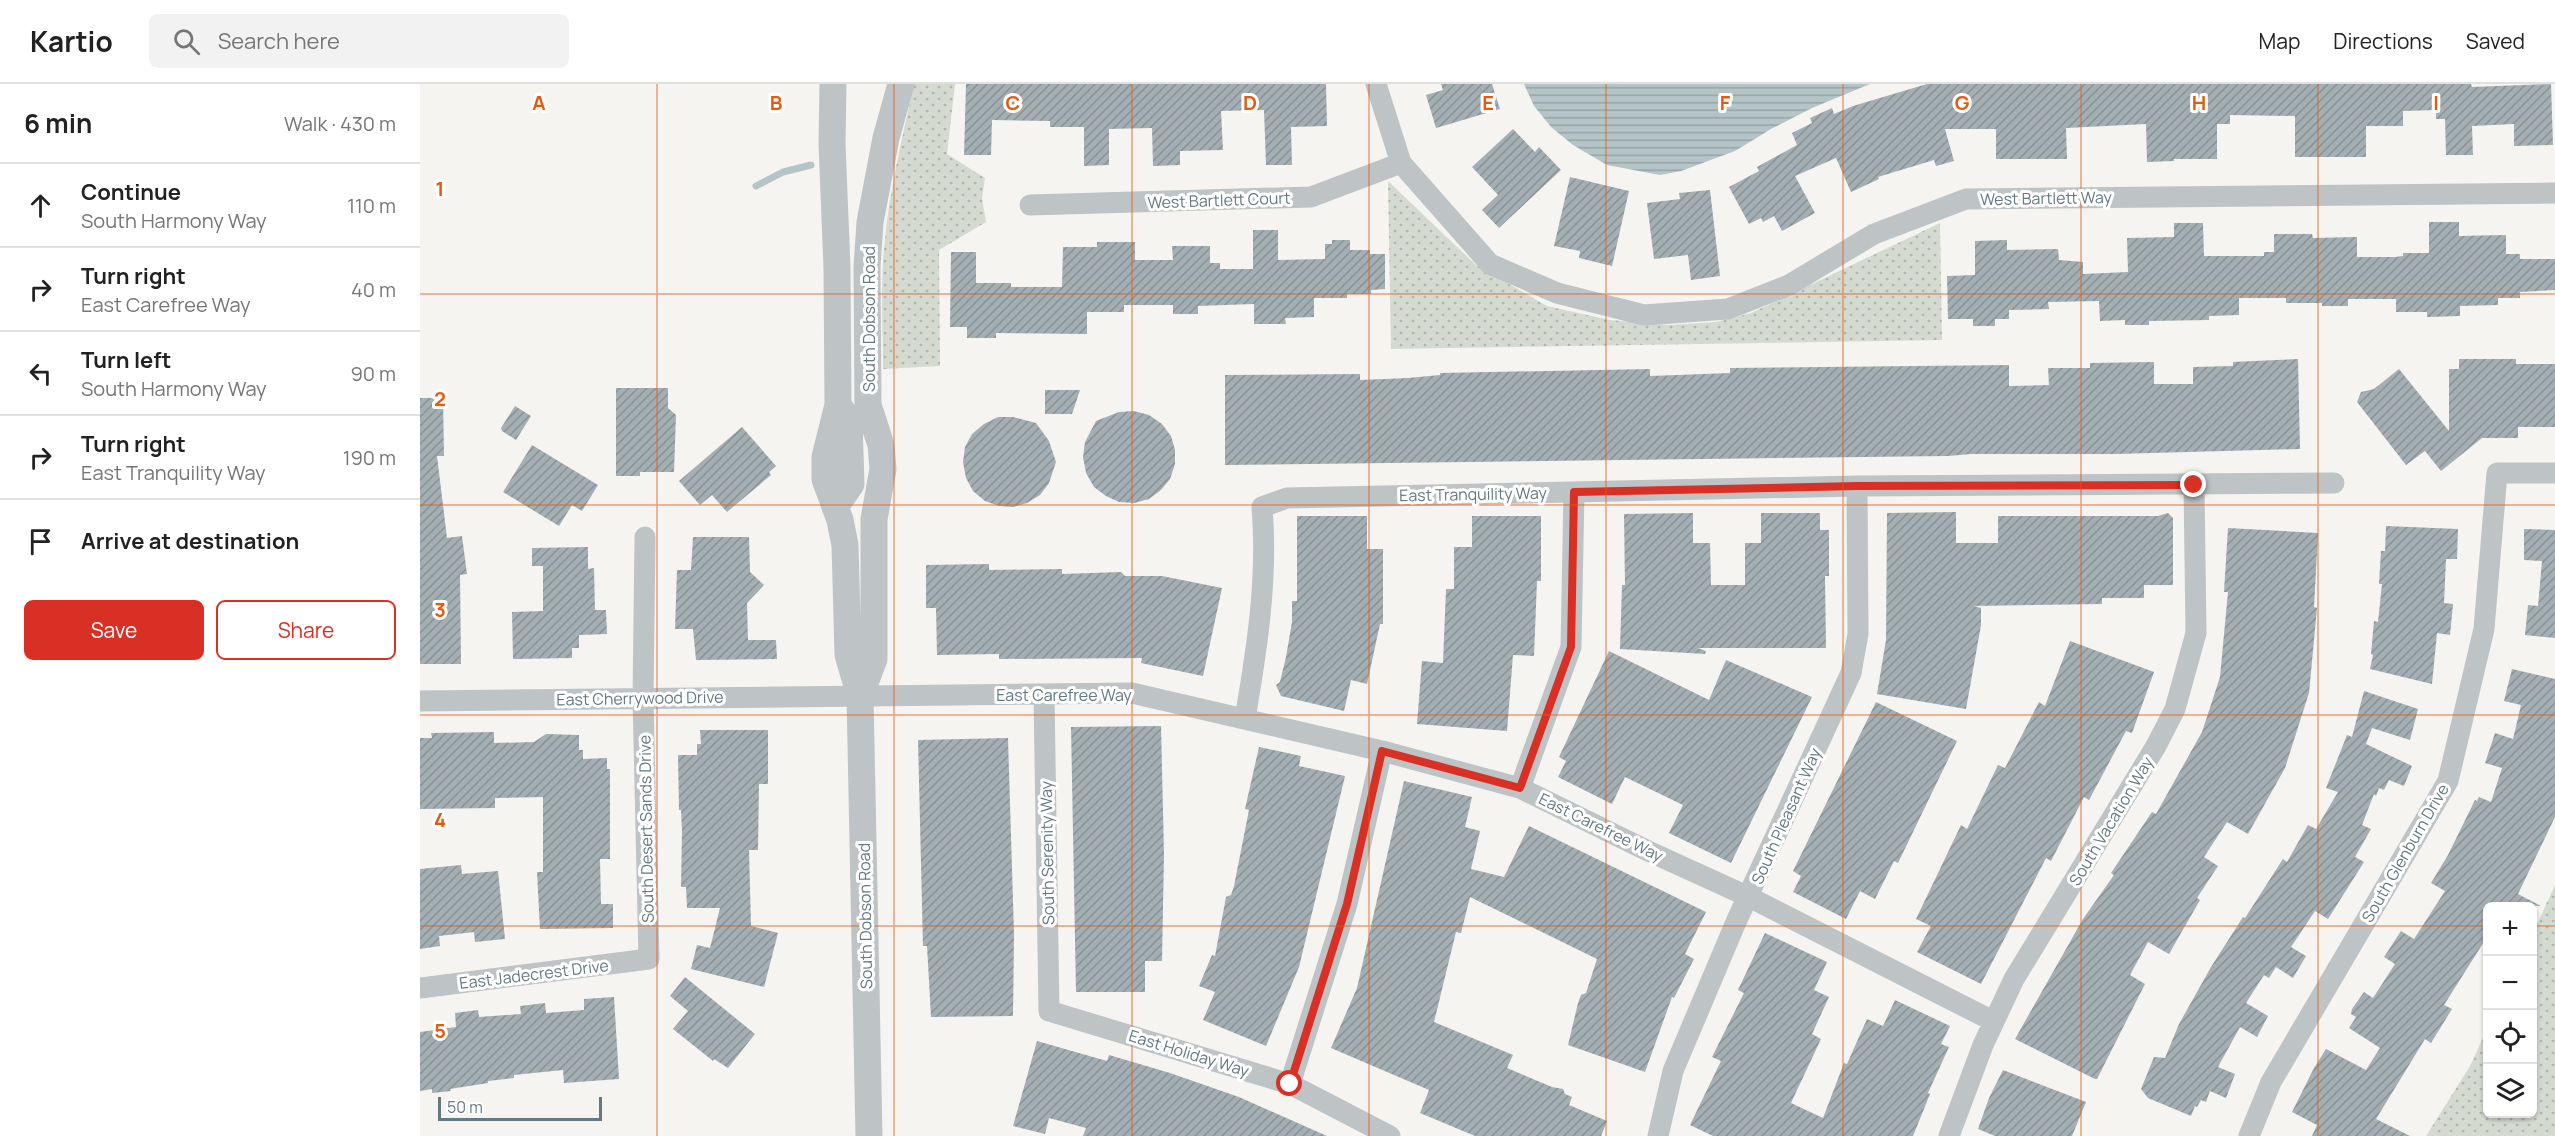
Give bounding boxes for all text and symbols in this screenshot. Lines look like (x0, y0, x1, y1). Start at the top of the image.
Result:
search box (149, 14, 569, 68)
text: Kartio (30, 22, 113, 60)
icon: search (170, 25, 203, 58)
text: Search here (218, 26, 340, 56)
text: Map (2259, 27, 2300, 55)
text: Directions (2333, 27, 2433, 55)
text: Saved (2466, 27, 2525, 55)
text: A (532, 89, 546, 116)
text: B (770, 89, 783, 116)
text: C (1006, 89, 1020, 116)
text: D (1243, 89, 1257, 116)
text: E (1482, 89, 1494, 116)
text: F (1720, 89, 1731, 116)
text: G (1955, 89, 1970, 116)
text: H (2192, 89, 2206, 116)
text: I (2433, 89, 2439, 116)
text: 6 min (24, 105, 92, 141)
text: Walk · 430 m (284, 110, 396, 137)
text: 1 (436, 175, 444, 202)
text: Continue (81, 177, 181, 207)
street label: West Bartlett Way (1980, 186, 2112, 210)
street label: West Bartlett Court (1147, 187, 1291, 213)
icon: ahead (24, 189, 57, 222)
text: 110 m (347, 192, 396, 219)
text: South Harmony Way (81, 207, 267, 234)
street label: South Dobson Road (858, 246, 880, 392)
text: Turn right (81, 261, 186, 291)
icon: right (24, 273, 57, 306)
text: 40 m (351, 276, 396, 303)
text: East Carefree Way (81, 291, 251, 318)
text: Turn left (81, 345, 171, 375)
icon: left (24, 357, 57, 390)
text: 90 m (350, 360, 396, 387)
text: South Harmony Way (81, 375, 267, 402)
text: 2 (434, 385, 446, 412)
text: Turn right (81, 429, 186, 459)
icon: right (24, 441, 57, 474)
text: 190 m (343, 444, 396, 471)
text: East Tranquility Way (81, 459, 266, 486)
route end (2180, 471, 2206, 497)
street label: East Tranquility Way (1399, 482, 1548, 506)
icon: arrive (24, 525, 57, 558)
text: Arrive at destination (81, 526, 299, 556)
text: 3 (434, 596, 446, 623)
button: Save (24, 600, 204, 660)
button: Share (216, 600, 396, 660)
street label: East Carefree Way (996, 684, 1132, 706)
street label: East Cherrywood Drive (556, 686, 724, 710)
street label: South Desert Sands Drive (633, 735, 659, 923)
street label: South Pleasant Way (1746, 744, 1826, 888)
street label: South Vacation Way (2064, 752, 2159, 890)
street label: South Serenity Way (1035, 780, 1059, 925)
street label: South Glenburn Drive (2356, 780, 2454, 926)
street label: East Carefree Way (1535, 787, 1667, 867)
text: 4 (434, 806, 446, 833)
street label: South Dobson Road (853, 843, 877, 989)
map controls (2483, 902, 2537, 1118)
button: + (2483, 902, 2537, 956)
street label: East Jadecrest Drive (458, 954, 610, 994)
button: − (2483, 956, 2537, 1010)
button: locate (2483, 1010, 2537, 1064)
text: 5 (434, 1017, 446, 1044)
street label: East Holiday Way (1126, 1024, 1252, 1082)
button: layers (2483, 1064, 2537, 1118)
route start (1276, 1070, 1302, 1096)
scale bar (438, 1094, 602, 1122)
text: 50 m (447, 1096, 483, 1118)

